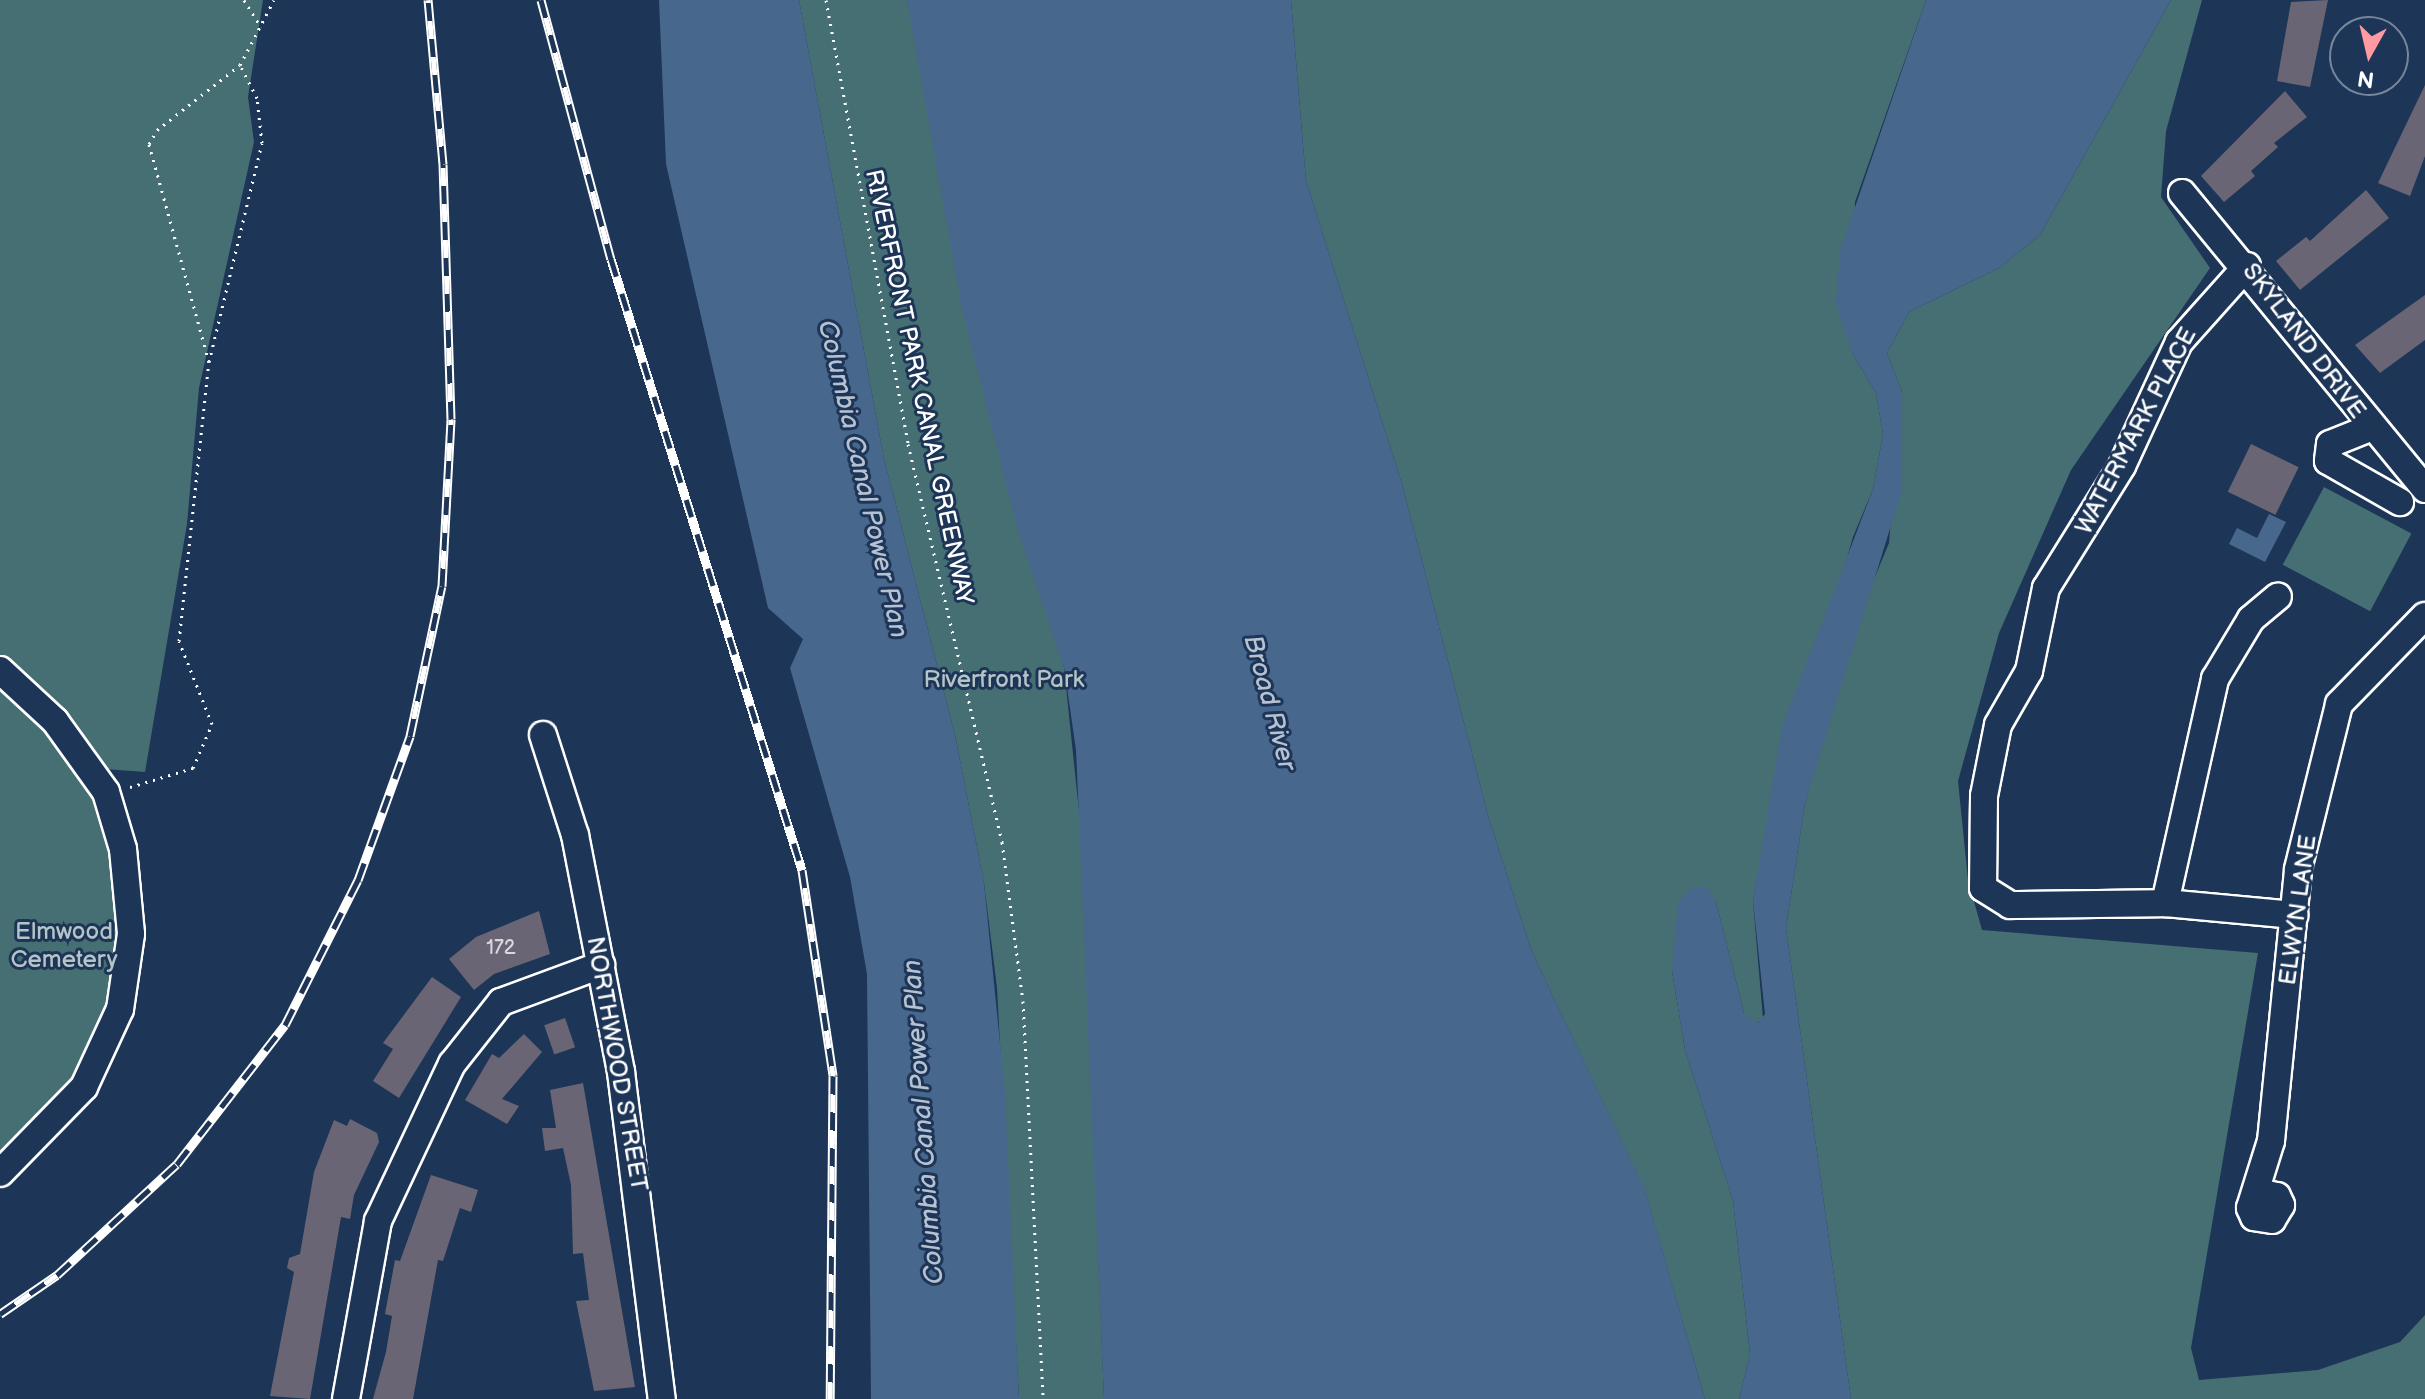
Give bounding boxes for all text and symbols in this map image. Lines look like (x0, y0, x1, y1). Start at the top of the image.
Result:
north arrow (2329, 16, 2409, 96)
text: N (2356, 64, 2376, 93)
street label: RIVERFRONT PARK CANAL GREENWAY (859, 167, 979, 607)
street label: SKYLAND DRIVE (2236, 258, 2372, 424)
water label: Columbia Canal Power Plan (810, 317, 914, 641)
street label: WATERMARK PLACE (2069, 323, 2203, 539)
water label: Broad River (1236, 632, 1302, 774)
park label: Riverfront Park (924, 666, 1084, 694)
street label: ELWYN LANE (2273, 833, 2323, 987)
park label: Elmwood Cemetery (11, 918, 117, 974)
street label: NORTHWOOD STREET (580, 934, 654, 1194)
house number: 172 (486, 936, 516, 960)
water label: Columbia Canal Power Plan (897, 959, 951, 1285)

